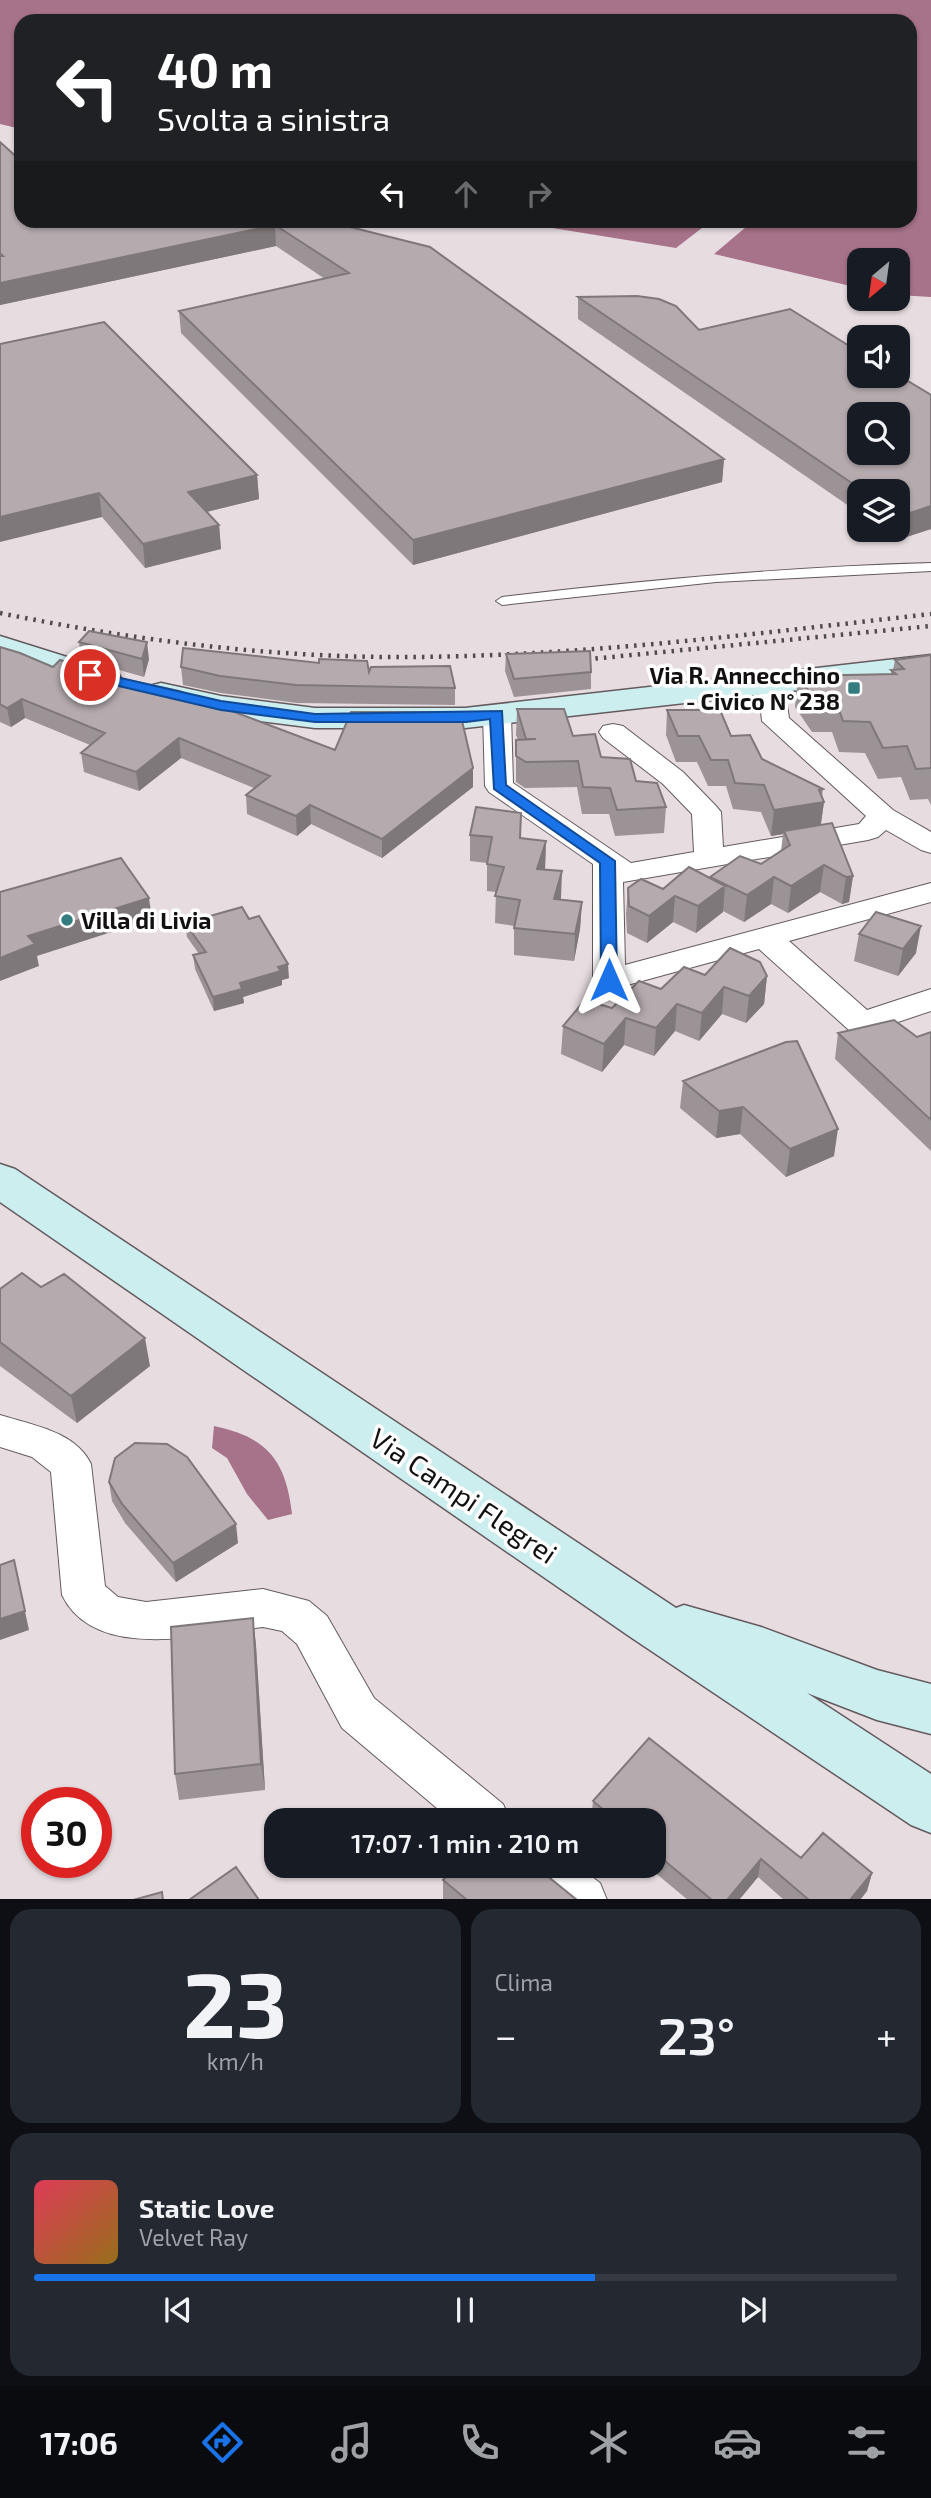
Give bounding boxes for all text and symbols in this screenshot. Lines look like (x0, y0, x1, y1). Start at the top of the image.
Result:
text: 40 m (157, 39, 273, 98)
icon: left (42, 42, 133, 133)
text: Svolta a sinistra (157, 99, 390, 137)
icon: left (374, 175, 412, 213)
icon: ahead (447, 175, 485, 213)
icon: right (520, 175, 558, 213)
north arrow (847, 248, 910, 312)
map controls (847, 248, 910, 542)
button: sound (847, 325, 910, 388)
button: search (847, 402, 910, 465)
button: layers (847, 479, 910, 542)
pin (60, 645, 120, 705)
icon: arrive (71, 656, 109, 694)
place label: Via R. Annecchino - Civico N° 238 (649, 661, 840, 715)
marker: Via R. Annecchino - Civico N° 238 (846, 680, 862, 696)
place label: Villa di Livia (81, 906, 211, 934)
marker: Villa di Livia (59, 912, 75, 928)
position arrow (572, 943, 646, 1017)
street label: Via Campi Flegrei (364, 1420, 564, 1570)
speed limit sign: 30 (21, 1787, 112, 1878)
text: 17:07 · 1 min · 210 m (351, 1827, 579, 1858)
text: 23 (183, 1947, 287, 2056)
text: Clima (495, 1968, 553, 1996)
text: 23° (658, 2003, 735, 2065)
text: − (495, 2012, 517, 2058)
text: + (876, 2012, 897, 2058)
text: km/h (207, 2047, 264, 2075)
text: Static Love (139, 2192, 275, 2223)
text: Velvet Ray (139, 2223, 248, 2251)
icon: previous (159, 2291, 197, 2329)
icon: pause (446, 2291, 484, 2329)
icon: next (734, 2291, 772, 2329)
icon: directions (198, 2418, 247, 2467)
icon: music (327, 2418, 376, 2467)
icon: phone (455, 2418, 504, 2467)
icon: climate (584, 2418, 633, 2467)
icon: car (713, 2418, 762, 2467)
icon: filters (842, 2418, 891, 2467)
text: 17:06 (40, 2423, 118, 2461)

